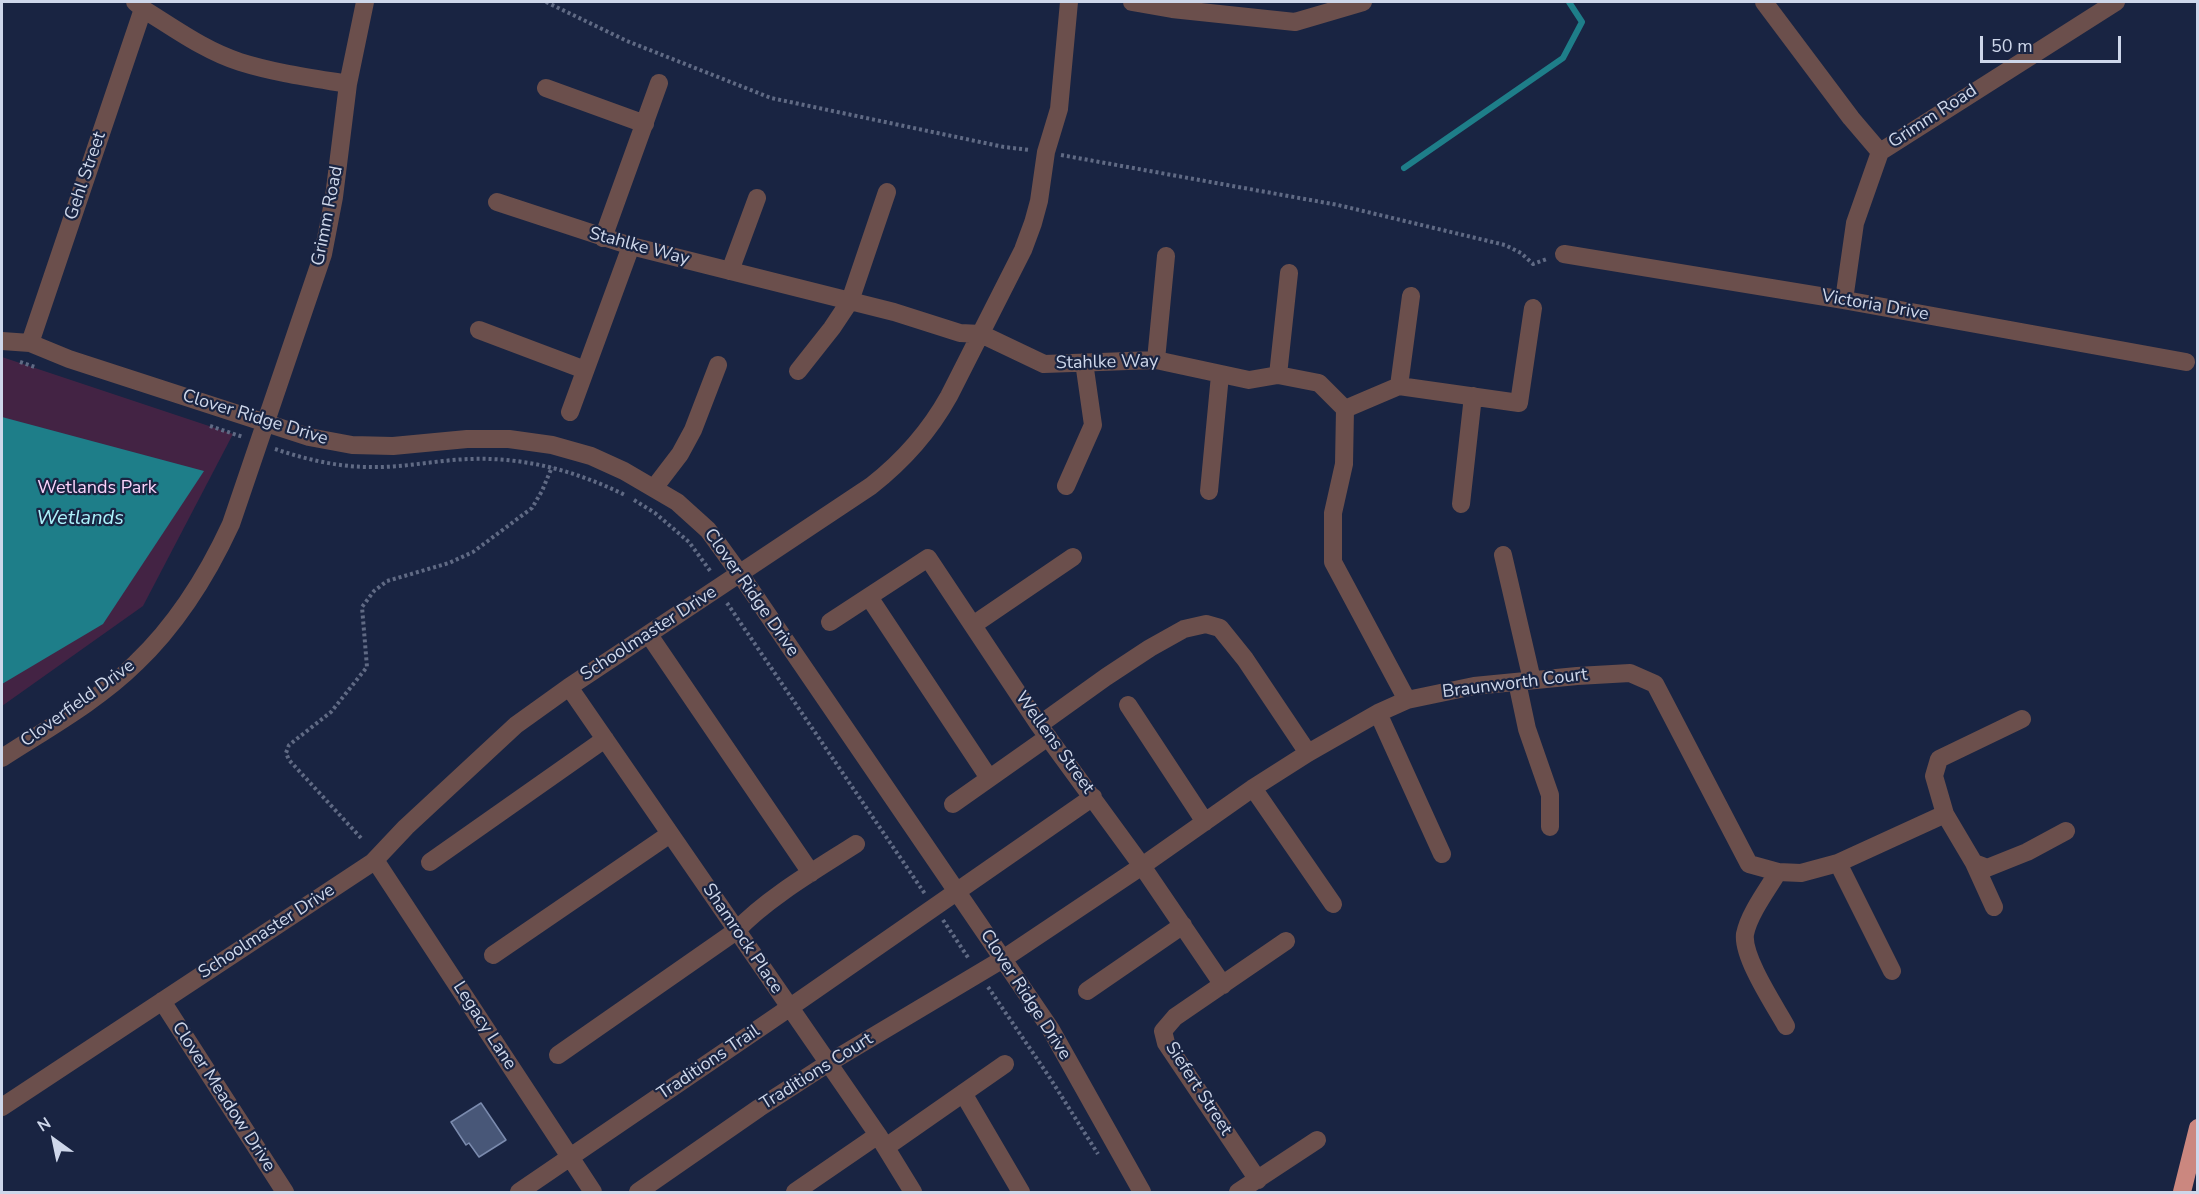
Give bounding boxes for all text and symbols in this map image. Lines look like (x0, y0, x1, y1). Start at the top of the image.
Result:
scale bar (1983, 24, 2124, 62)
text: 50 m (1991, 34, 2033, 58)
street label: Grimm Road (1885, 80, 1981, 154)
street label: Gehl Street (61, 129, 111, 223)
street label: Grimm Road (308, 164, 348, 268)
street label: Stahlke Way (587, 223, 691, 271)
street label: Victoria Drive (1820, 286, 1930, 326)
street label: Stahlke Way (1055, 351, 1159, 375)
street label: Clover Ridge Drive (180, 386, 330, 450)
park label: Wetlands Park (37, 478, 157, 500)
water label: Wetlands (36, 507, 124, 531)
street label: Clover Ridge Drive (699, 525, 803, 661)
street label: Schoolmaster Drive (577, 582, 721, 686)
street label: Cloverfield Drive (17, 655, 139, 753)
street label: Braunworth Court (1441, 664, 1589, 704)
street label: Wellens Street (1010, 688, 1098, 798)
street label: Schoolmaster Drive (195, 880, 339, 984)
street label: Shamrock Place (697, 880, 787, 998)
street label: Clover Ridge Drive (975, 926, 1075, 1064)
street label: Legacy Lane (448, 978, 520, 1074)
street label: Clover Meadow Drive (166, 1018, 280, 1176)
street label: Traditions Trail (654, 1021, 764, 1105)
street label: Traditions Court (757, 1029, 877, 1115)
street label: Siefert Street (1160, 1038, 1236, 1140)
north arrow (24, 1110, 84, 1170)
text: N (33, 1112, 55, 1137)

